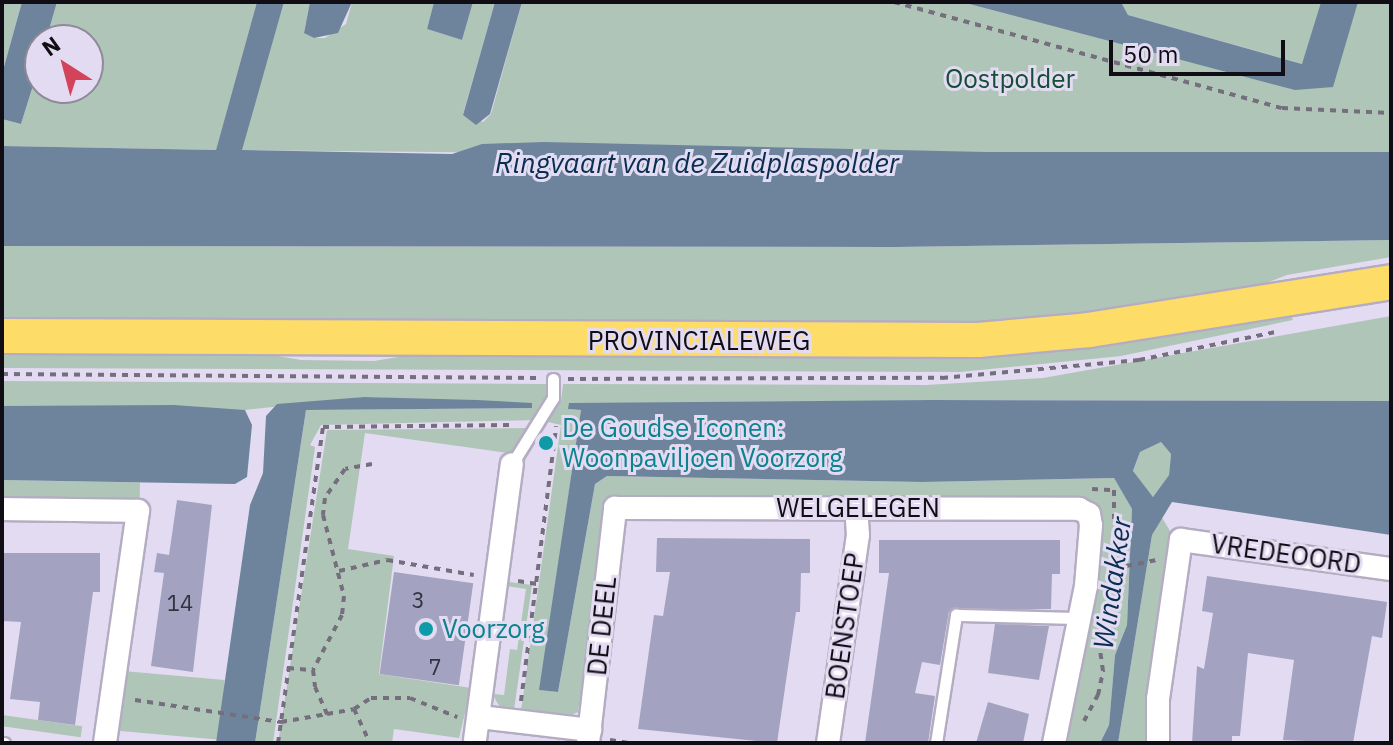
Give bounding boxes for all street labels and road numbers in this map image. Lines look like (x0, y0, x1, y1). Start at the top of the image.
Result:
street label: PROVINCIALEWEG (588, 325, 810, 357)
street label: WELGELEGEN (776, 492, 940, 524)
street label: VREDEOORD (1209, 528, 1363, 580)
street label: BOENSTOEP (819, 551, 871, 701)
street label: DE DEEL (581, 575, 623, 677)

